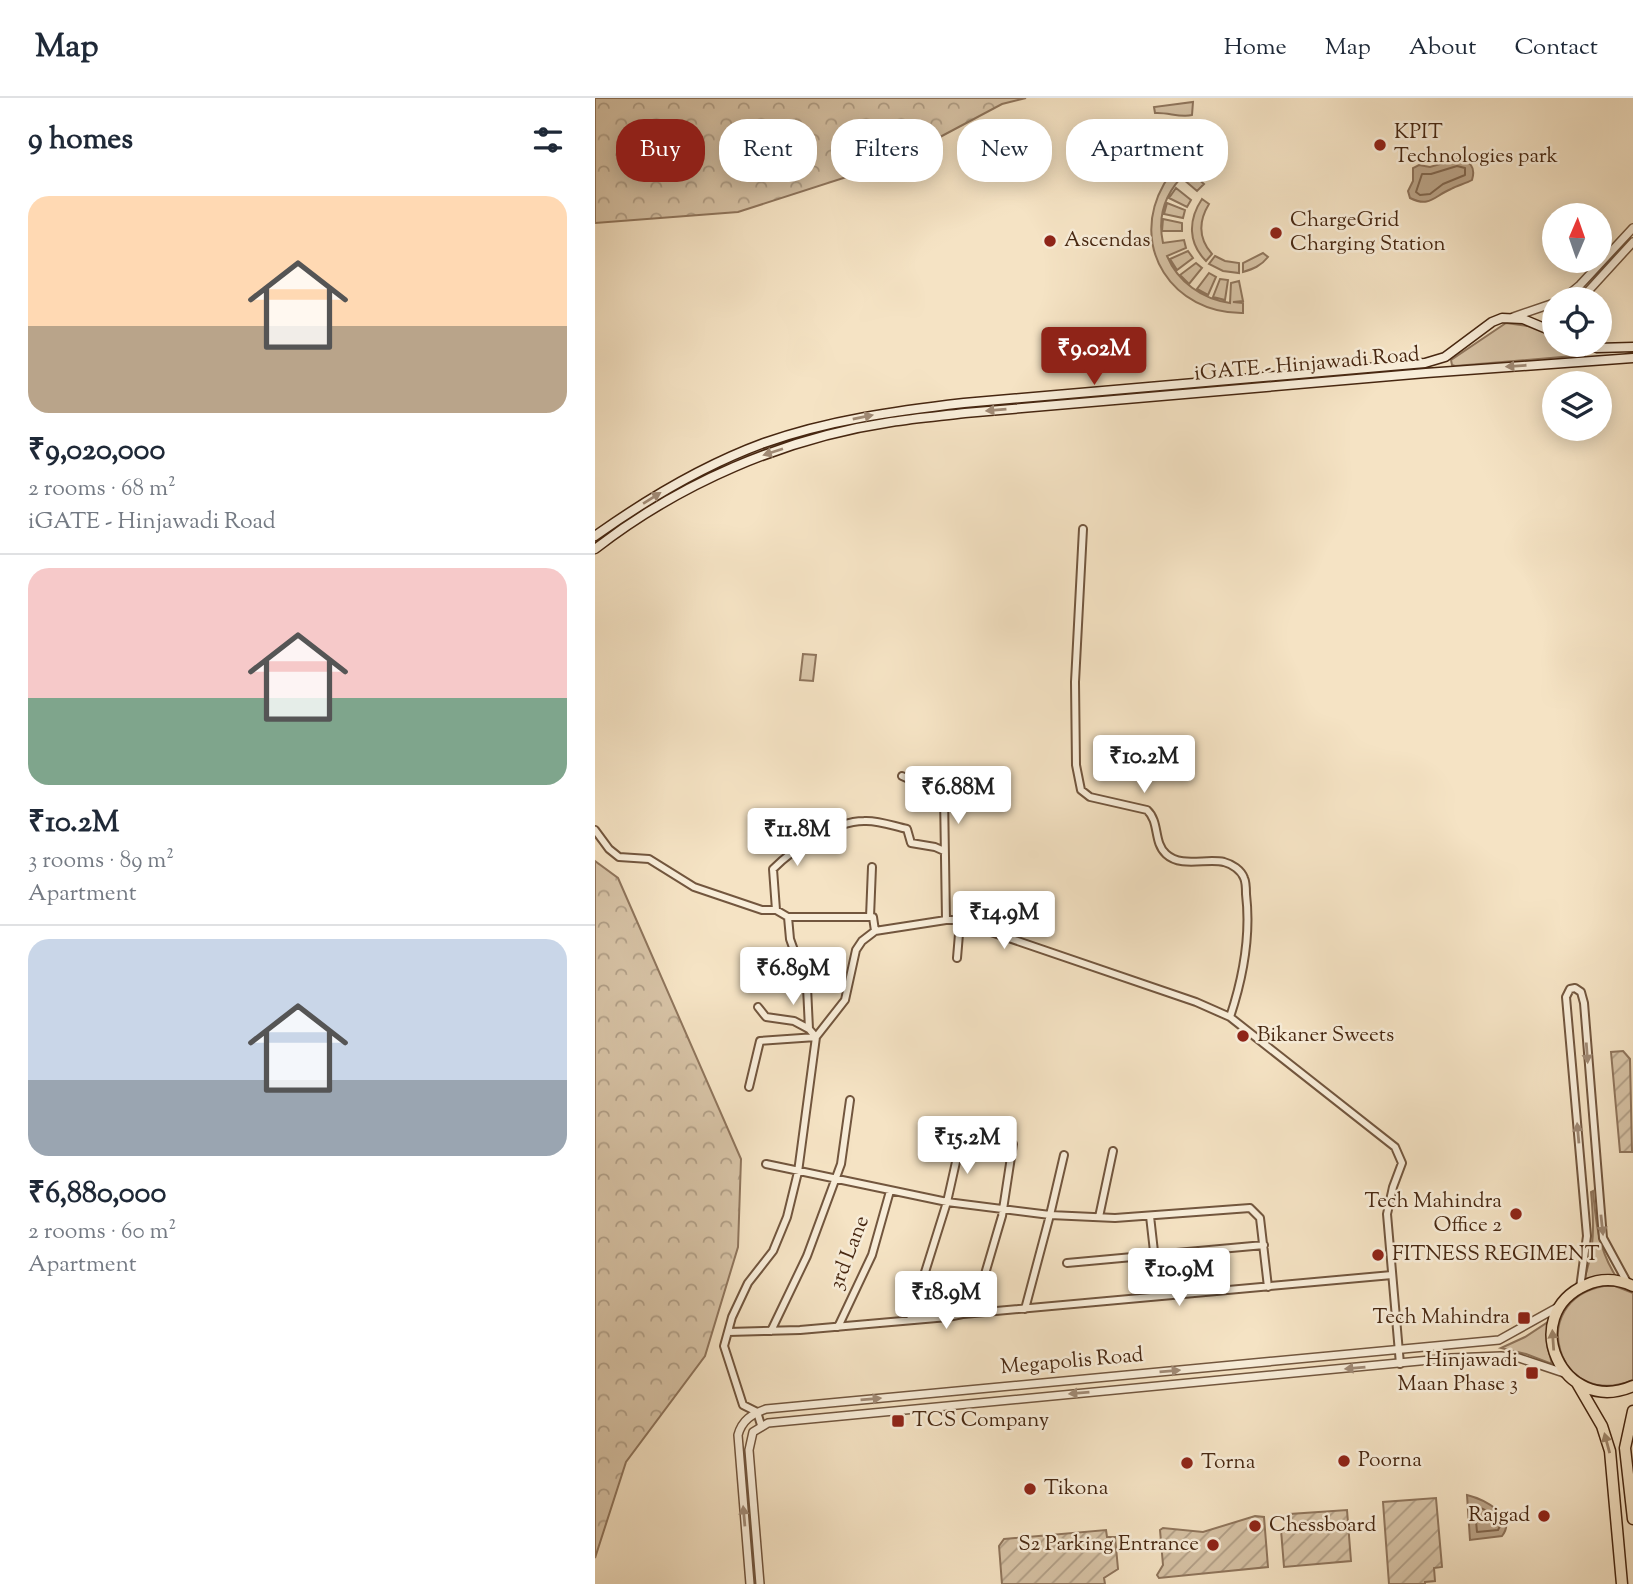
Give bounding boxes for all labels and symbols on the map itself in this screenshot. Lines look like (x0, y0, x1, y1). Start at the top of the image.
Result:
place label: KPIT Technologies park (1394, 118, 1559, 172)
marker: KPIT Technologies park (1372, 137, 1388, 153)
north arrow (1542, 203, 1612, 273)
place label: ChargeGrid Charging Station (1290, 206, 1446, 260)
marker: ChargeGrid Charging Station (1268, 225, 1284, 241)
place label: Ascendas (1064, 226, 1151, 256)
marker: Ascendas (1042, 233, 1058, 249)
pin: ₹9.02M (1037, 328, 1151, 387)
street label: iGATE - Hinjawadi Road (1193, 340, 1421, 390)
one-way arrow (1505, 361, 1527, 372)
one-way arrow (985, 405, 1007, 416)
one-way arrow (852, 412, 874, 423)
one-way arrow (763, 447, 784, 458)
one-way arrow (642, 492, 661, 505)
pin: ₹10.2M (1087, 736, 1201, 795)
pin: ₹6.88M (901, 766, 1015, 826)
pin: ₹11.8M (740, 808, 854, 868)
pin: ₹14.9M (947, 892, 1061, 951)
pin: ₹6.89M (736, 948, 850, 1007)
place label: Bikaner Sweets (1257, 1021, 1394, 1051)
marker: Bikaner Sweets (1235, 1028, 1251, 1044)
one-way arrow (1582, 1042, 1593, 1064)
pin: ₹15.2M (910, 1116, 1024, 1176)
one-way arrow (1572, 1121, 1583, 1143)
place label: Tech Mahindra Office 2 (1364, 1187, 1502, 1241)
marker: Tech Mahindra Office 2 (1508, 1206, 1524, 1222)
street label: 3rd Lane (822, 1212, 878, 1294)
one-way arrow (1596, 1215, 1607, 1237)
place label: FITNESS REGIMENT (1392, 1240, 1600, 1270)
marker: FITNESS REGIMENT (1370, 1247, 1386, 1263)
pin: ₹10.9M (1122, 1248, 1236, 1308)
pin: ₹18.9M (889, 1272, 1003, 1331)
place label: Tech Mahindra (1372, 1303, 1510, 1333)
marker: Tech Mahindra (1516, 1310, 1532, 1326)
one-way arrow (1547, 1329, 1558, 1351)
street label: Megapolis Road (999, 1341, 1145, 1383)
place label: Hinjawadi Maan Phase 3 (1398, 1346, 1518, 1400)
one-way arrow (1344, 1363, 1366, 1374)
one-way arrow (1160, 1365, 1182, 1376)
marker: Hinjawadi Maan Phase 3 (1524, 1365, 1540, 1381)
one-way arrow (1068, 1387, 1090, 1398)
one-way arrow (860, 1393, 882, 1404)
place label: TCS Company (912, 1406, 1050, 1436)
marker: TCS Company (890, 1413, 906, 1429)
one-way arrow (1601, 1432, 1612, 1454)
place label: Poorna (1358, 1446, 1422, 1476)
place label: Torna (1201, 1448, 1256, 1478)
marker: Poorna (1336, 1453, 1352, 1469)
marker: Torna (1179, 1455, 1195, 1471)
place label: Tikona (1044, 1474, 1109, 1504)
marker: Tikona (1022, 1481, 1038, 1497)
place label: Rajgad (1468, 1501, 1530, 1531)
one-way arrow (738, 1505, 749, 1527)
marker: Rajgad (1536, 1508, 1552, 1524)
place label: Chessboard (1269, 1511, 1376, 1541)
marker: Chessboard (1247, 1518, 1263, 1534)
place label: S2 Parking Entrance (1018, 1530, 1199, 1560)
marker: S2 Parking Entrance (1205, 1537, 1221, 1553)

